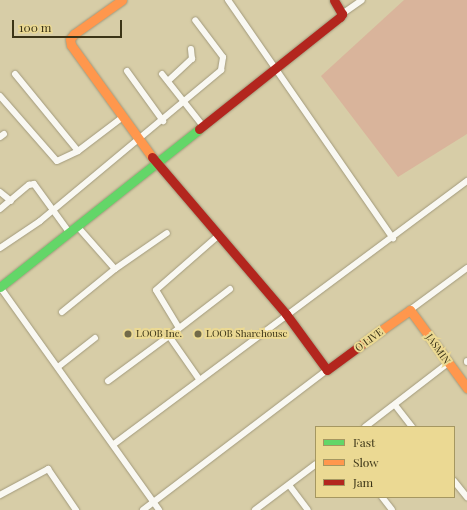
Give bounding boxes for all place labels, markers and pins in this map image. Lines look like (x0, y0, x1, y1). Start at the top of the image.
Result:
place label: LOOB Inc. (136, 328, 182, 340)
place label: LOOB Sharehouse (206, 328, 288, 340)
marker: LOOB Inc. (123, 329, 133, 339)
marker: LOOB Sharehouse (193, 329, 203, 339)

